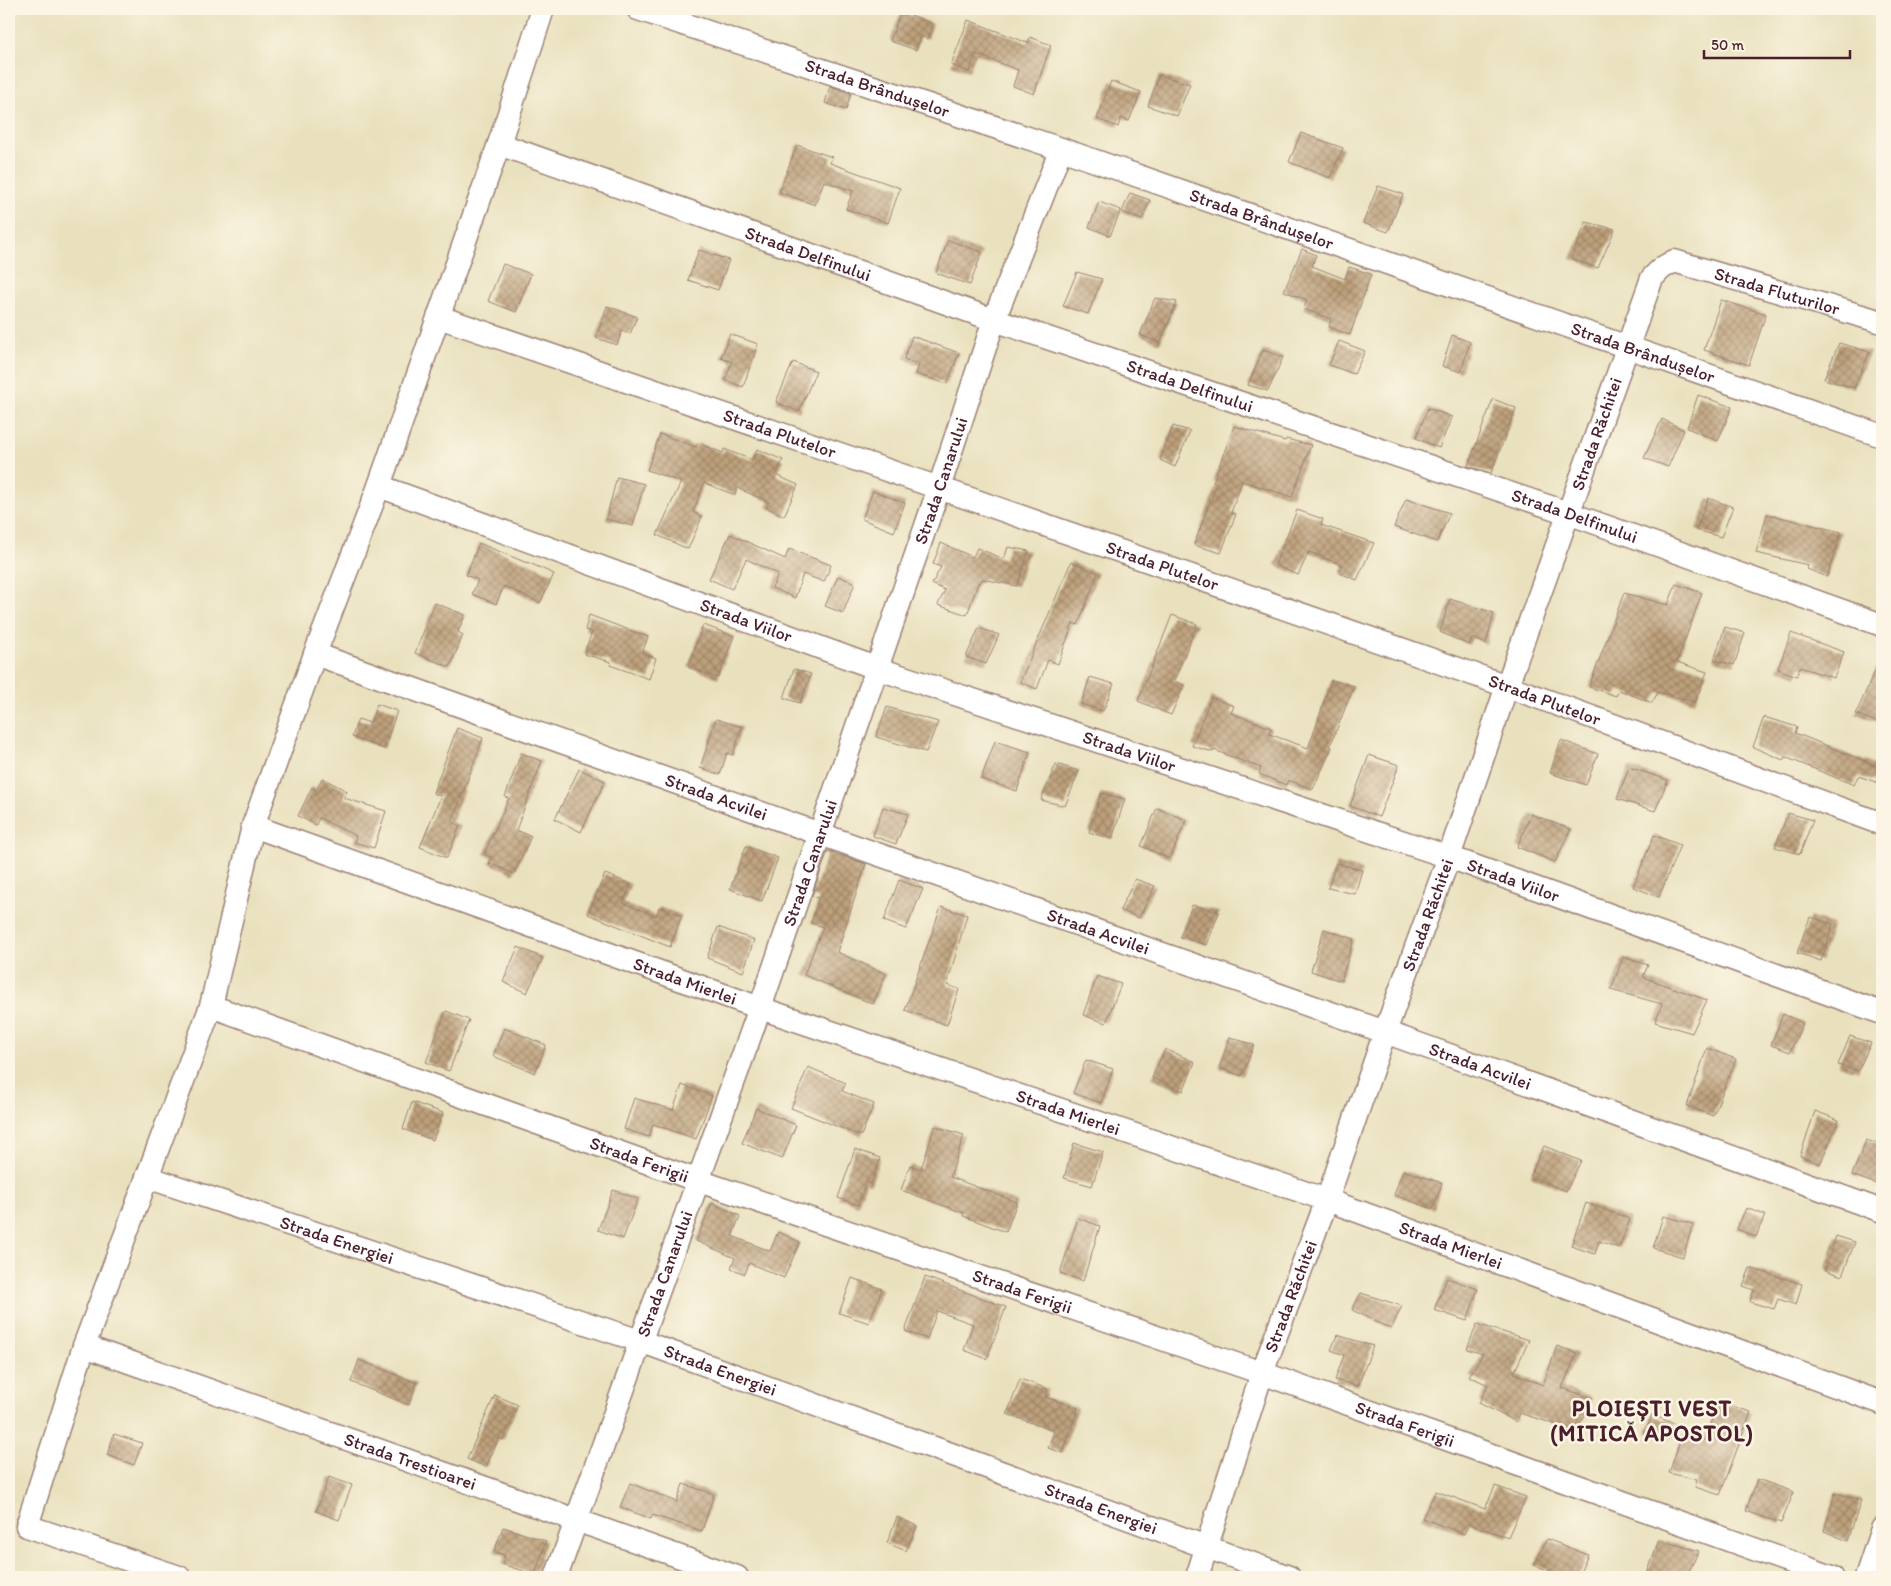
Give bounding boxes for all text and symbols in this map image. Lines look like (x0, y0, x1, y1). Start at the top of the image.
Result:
scale bar (1704, 28, 1850, 60)
text: 50 m (1711, 36, 1744, 54)
street label: Strada Brândușelor (802, 54, 953, 122)
street label: Strada Brândușelor (1187, 184, 1337, 254)
street label: Strada Delfinului (742, 221, 874, 286)
street label: Strada Fluturilor (1712, 262, 1843, 320)
street label: Strada Brândușelor (1568, 317, 1718, 388)
street label: Strada Delfinului (1124, 354, 1256, 417)
street label: Strada Răchitei (1566, 375, 1627, 493)
street label: Strada Plutelor (720, 404, 840, 463)
street label: Strada Canarului (909, 414, 972, 547)
street label: Strada Delfinului (1509, 484, 1641, 548)
street label: Strada Plutelor (1103, 536, 1222, 596)
street label: Strada Viilor (697, 594, 796, 647)
street label: Strada Plutelor (1485, 669, 1605, 731)
street label: Strada Viilor (1080, 726, 1179, 777)
street label: Strada Acvilei (662, 769, 770, 825)
street label: Strada Canarului (778, 797, 842, 929)
street label: Strada Viilor (1464, 853, 1563, 907)
street label: Strada Răchitei (1397, 856, 1458, 975)
street label: Strada Acvilei (1044, 903, 1152, 960)
street label: Strada Mierlei (630, 952, 740, 1010)
street label: Strada Acvilei (1426, 1038, 1534, 1095)
street label: Strada Mierlei (1013, 1085, 1123, 1140)
street label: Strada Ferigii (587, 1132, 692, 1187)
street label: Strada Canarului (632, 1208, 697, 1340)
street label: Strada Energiei (277, 1211, 396, 1269)
street label: Strada Mierlei (1396, 1216, 1505, 1274)
street label: Strada Răchitei (1260, 1237, 1322, 1356)
street label: Strada Ferigii (970, 1264, 1075, 1318)
street label: Strada Energiei (661, 1340, 780, 1401)
district label: PLOIEȘTI VEST (MITICĂ APOSTOL) (1550, 1395, 1754, 1447)
street label: Strada Ferigii (1352, 1396, 1457, 1452)
street label: Strada Trestioarei (341, 1428, 479, 1495)
street label: Strada Energiei (1042, 1478, 1160, 1539)

